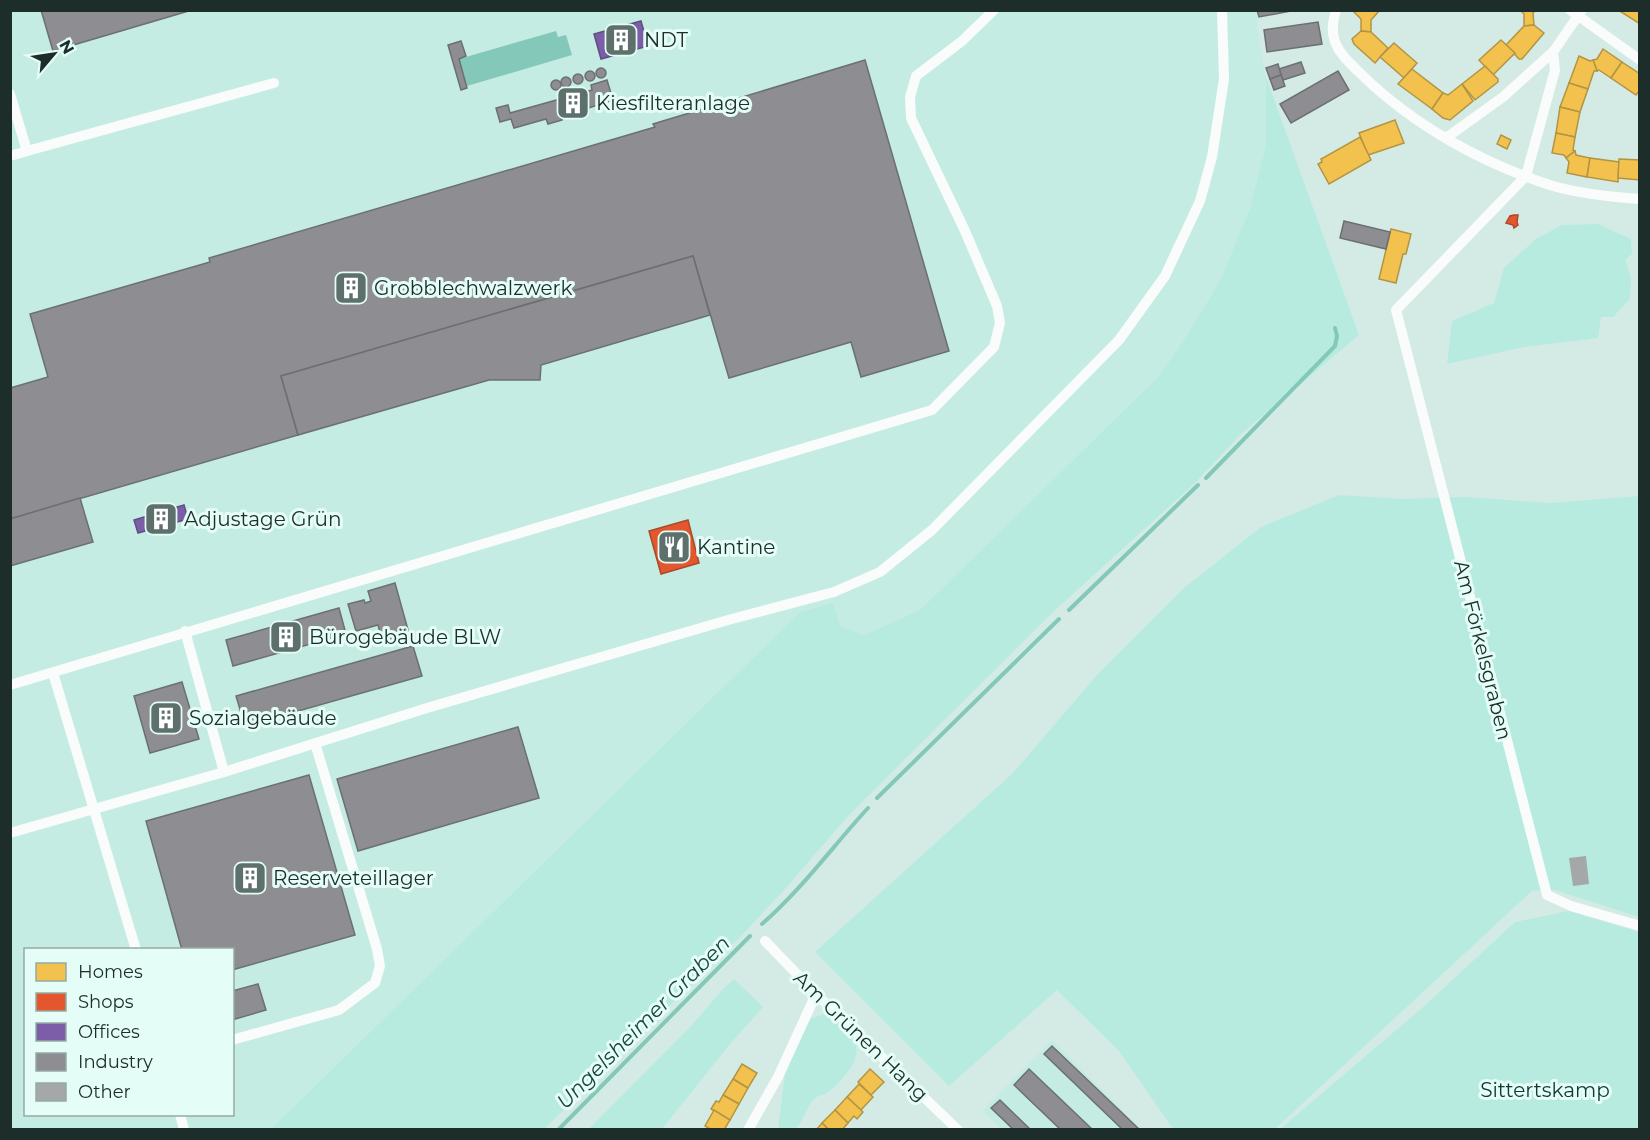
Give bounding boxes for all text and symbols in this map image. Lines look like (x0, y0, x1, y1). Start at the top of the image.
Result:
building icon: NDT (603, 22, 639, 58)
north arrow (24, 24, 84, 84)
place label: NDT (644, 28, 689, 52)
text: N (55, 37, 78, 57)
building icon: Kiesfilteranlage (555, 85, 591, 121)
place label: Kiesfilteranlage (596, 91, 750, 115)
building icon: Grobblechwalzwerk (333, 270, 369, 306)
place label: Grobblechwalzwerk (374, 276, 572, 300)
building icon: Adjustage Grün (143, 501, 179, 537)
place label: Adjustage Grün (184, 507, 341, 531)
restaurant icon: Kantine (656, 529, 692, 565)
place label: Kantine (697, 535, 775, 559)
street label: Am Förkelsgraben (1449, 558, 1517, 742)
building icon: Bürogebäude BLW (268, 619, 304, 655)
place label: Bürogebäude BLW (309, 625, 501, 649)
building icon: Sozialgebäude (148, 700, 184, 736)
place label: Sozialgebäude (189, 706, 337, 730)
building icon: Reserveteillager (232, 860, 268, 896)
place label: Reserveteillager (273, 866, 434, 890)
water label: Ungelsheimer Graben (551, 930, 735, 1114)
legend (24, 948, 234, 1116)
text: Homes (78, 961, 143, 983)
street label: Am Grünen Hang (789, 966, 933, 1106)
text: Shops (78, 991, 134, 1013)
text: Offices (78, 1021, 140, 1043)
text: Industry (78, 1051, 153, 1073)
park label: Sittertskamp (1480, 1078, 1610, 1102)
text: Other (78, 1081, 131, 1103)

